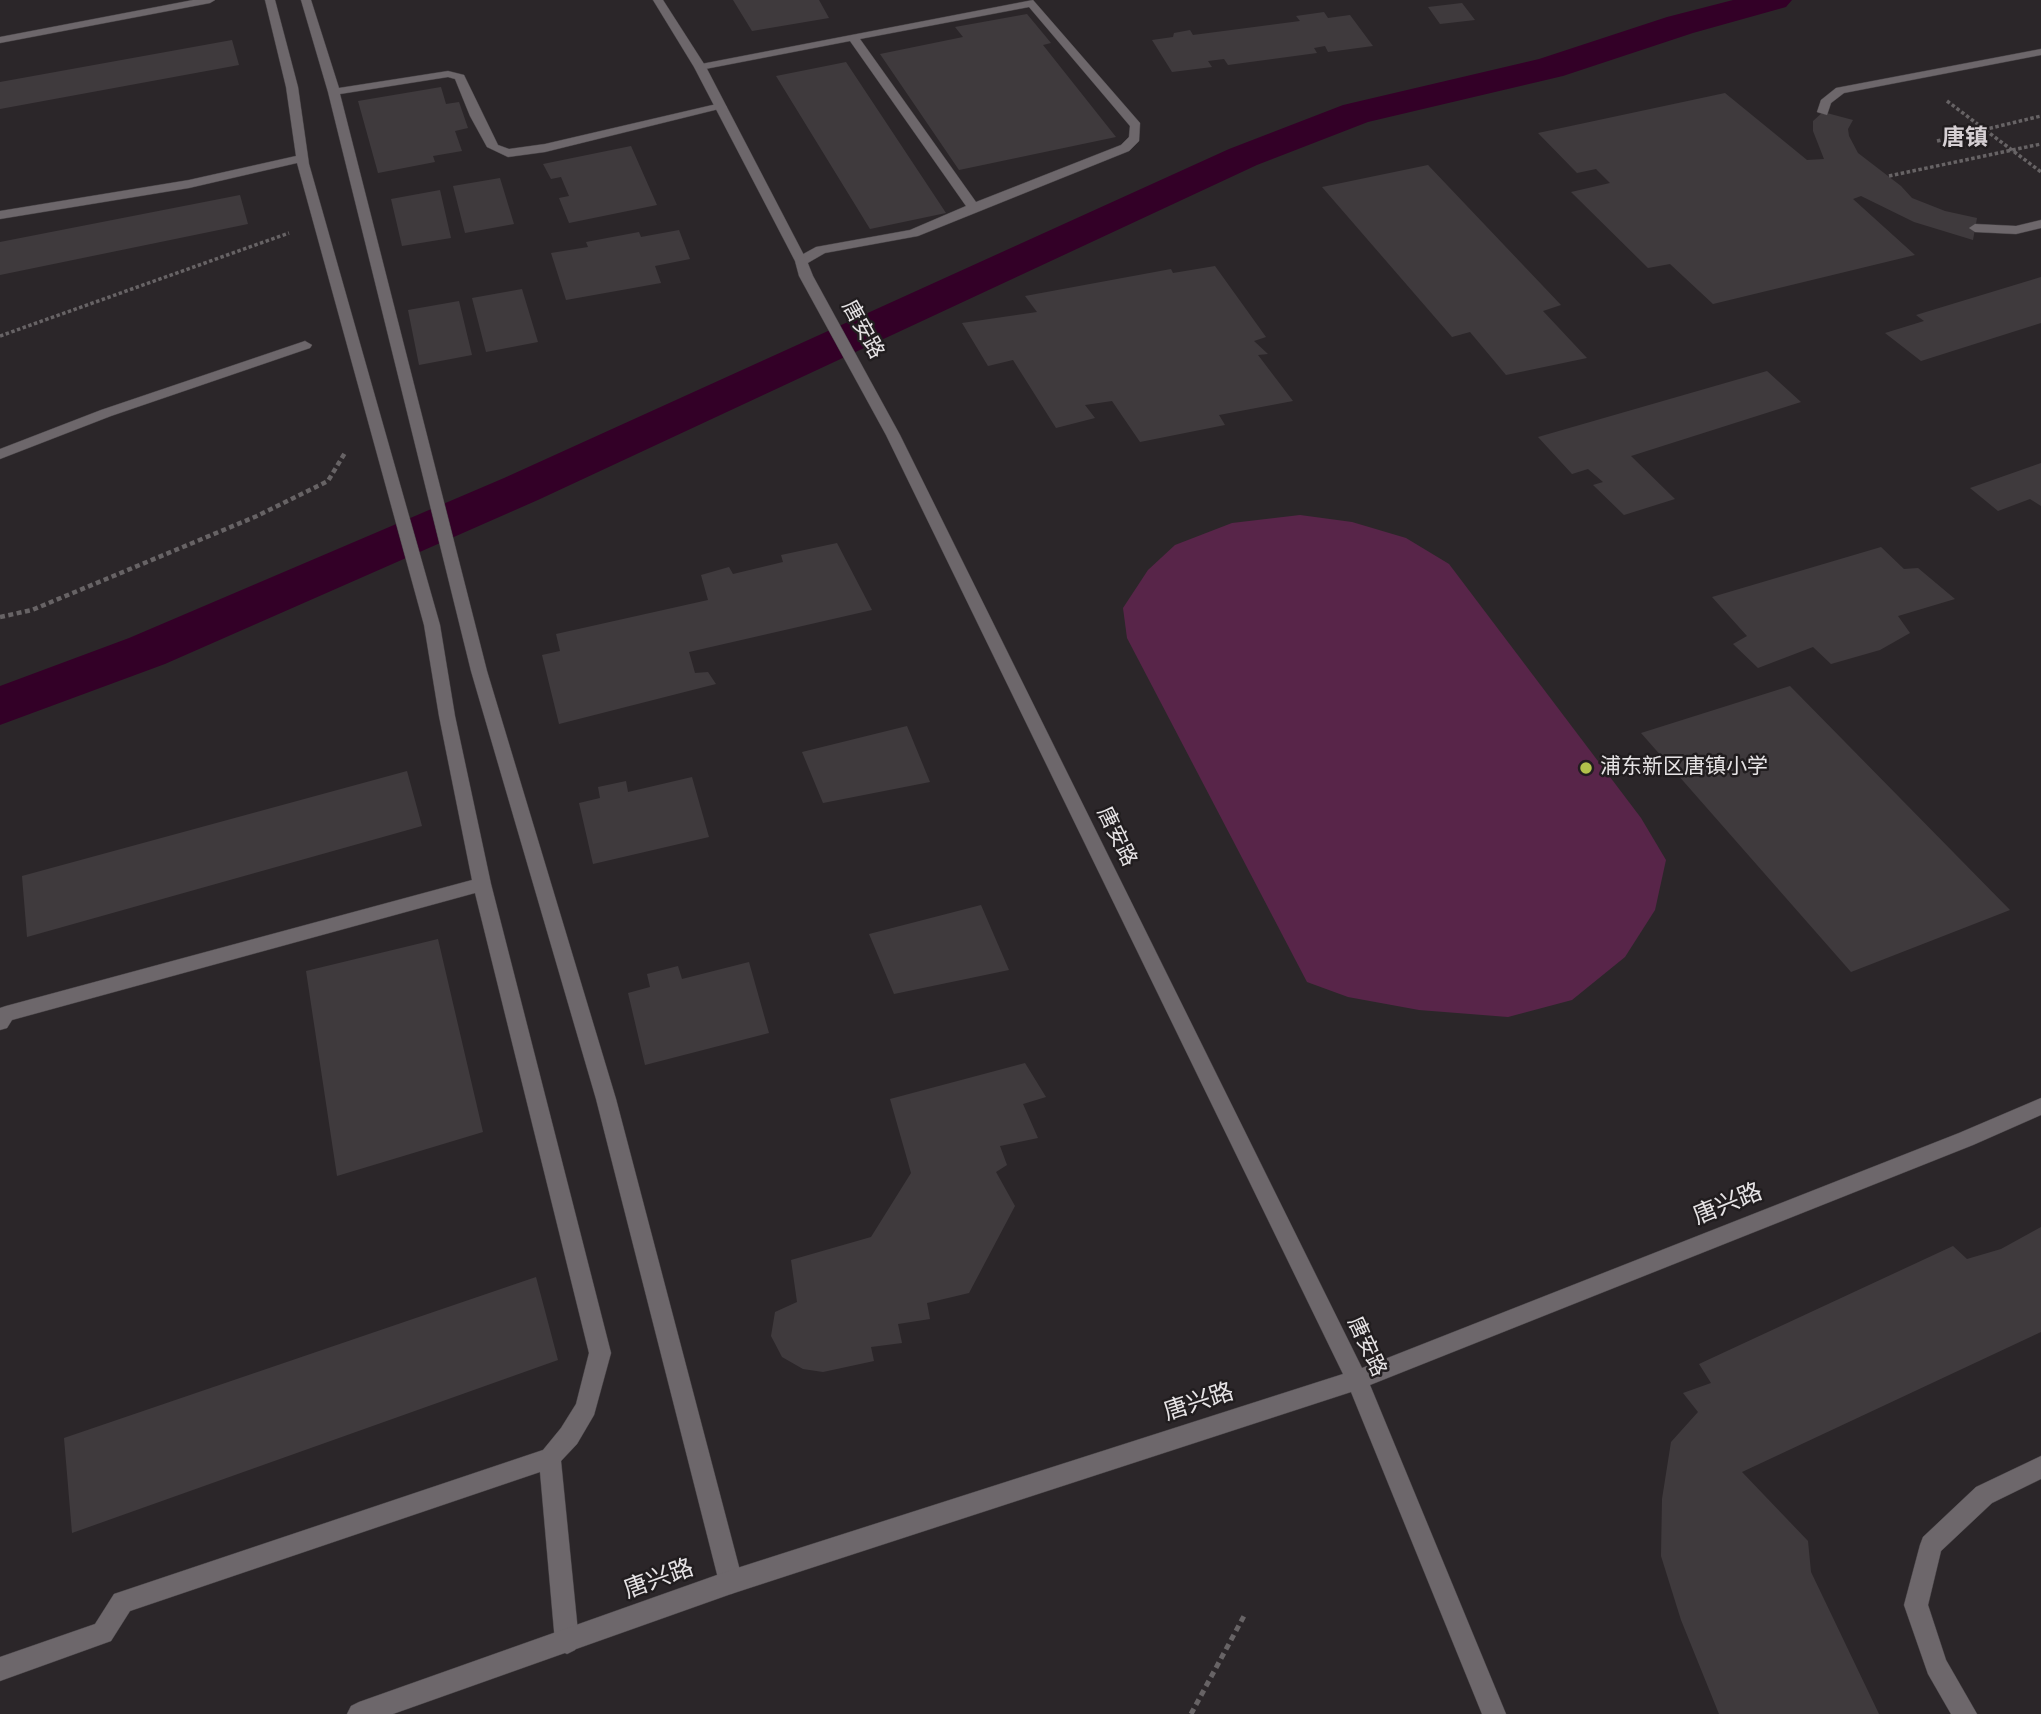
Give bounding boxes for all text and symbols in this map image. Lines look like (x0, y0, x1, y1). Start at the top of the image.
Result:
district label: 唐镇 (1942, 125, 1988, 153)
street label: 唐安路 (836, 296, 888, 364)
place label: 浦东新区唐镇小学 (1600, 755, 1768, 781)
marker: 浦东新区唐镇小学 (1578, 760, 1594, 776)
street label: 唐安路 (1091, 803, 1141, 871)
street label: 唐兴路 (1689, 1178, 1767, 1232)
street label: 唐安路 (1341, 1313, 1391, 1381)
street label: 唐兴路 (1160, 1378, 1238, 1428)
street label: 唐兴路 (620, 1554, 698, 1606)

